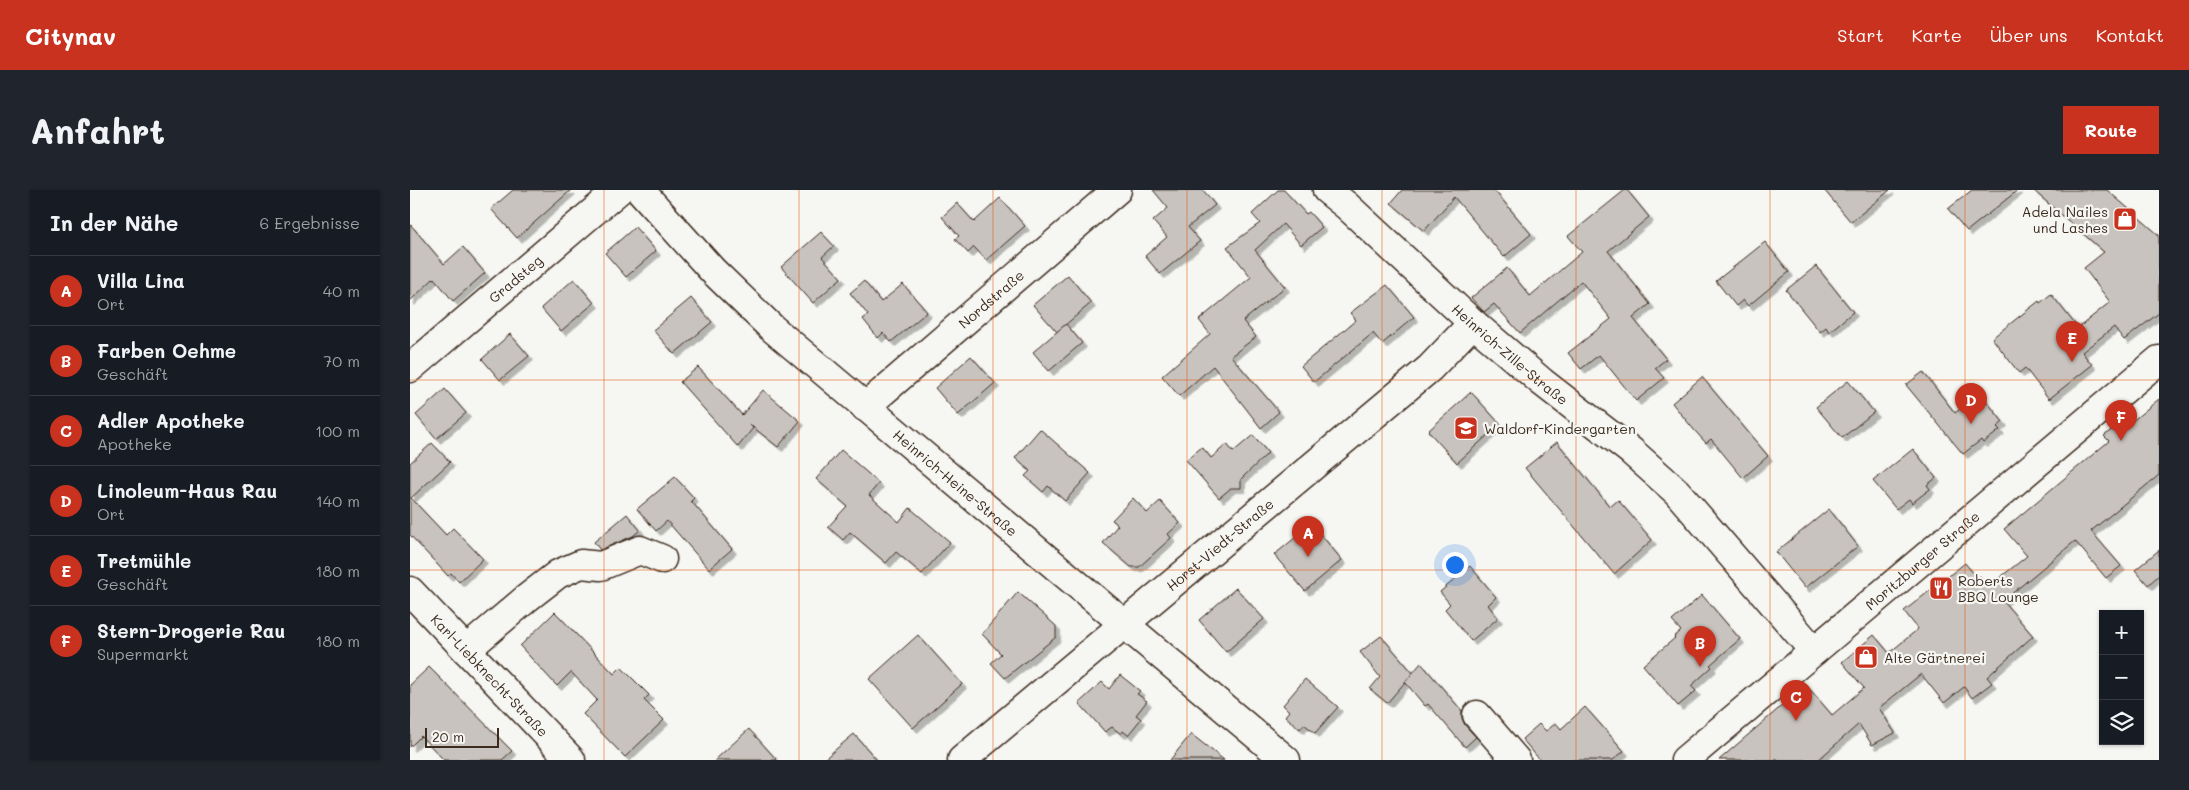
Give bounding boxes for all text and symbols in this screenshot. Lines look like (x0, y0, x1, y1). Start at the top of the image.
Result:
text: Citynav (25, 20, 116, 51)
text: Start (1837, 23, 1884, 47)
text: Karte (1912, 23, 1962, 47)
text: Über uns (1990, 23, 2068, 47)
text: Kontakt (2096, 23, 2164, 47)
button: Route (2063, 106, 2159, 154)
text: Anfahrt (30, 107, 165, 153)
place label: Adela Nailes und Lashes (2022, 202, 2108, 237)
shop icon: Adela Nailes und Lashes (2112, 206, 2138, 232)
text: In der Nähe (50, 209, 178, 236)
text: 6 Ergebnisse (259, 212, 360, 233)
street label: Gradsteg (484, 250, 546, 307)
street label: Nordstraße (954, 265, 1028, 332)
text: Villa Lina (97, 268, 185, 293)
text: A (60, 280, 72, 301)
text: 40 m (323, 280, 360, 301)
text: Ort (97, 293, 125, 314)
street label: Heinrich-Zille-Straße (1448, 299, 1572, 409)
pin: E (2056, 321, 2088, 362)
text: Farben Oehme (97, 338, 236, 363)
text: B (61, 350, 71, 371)
text: 70 m (323, 350, 360, 371)
text: Geschäft (97, 363, 168, 384)
pin: D (1955, 383, 1987, 424)
pin: F (2105, 400, 2137, 441)
text: Adler Apotheke (97, 408, 245, 433)
school or university icon: Waldorf-Kindergarten (1453, 415, 1479, 441)
place label: Waldorf-Kindergarten (1484, 419, 1636, 438)
text: C (60, 420, 72, 441)
text: 100 m (315, 420, 360, 441)
street label: Heinrich-Heine-Straße (890, 425, 1022, 540)
text: Apotheke (97, 433, 172, 454)
text: Linoleum-Haus Rau (97, 478, 277, 503)
text: D (60, 490, 72, 511)
text: 140 m (316, 490, 360, 511)
street label: Horst-Viedt-Straße (1162, 494, 1277, 595)
text: Ort (97, 503, 125, 524)
street label: Moritzburger Straße (1861, 506, 1983, 614)
pin: A (1292, 516, 1324, 557)
text: Tretmühle (97, 548, 191, 573)
your location (1442, 552, 1468, 578)
text: E (61, 560, 71, 581)
text: 180 m (315, 560, 360, 581)
place label: Roberts BBQ Lounge (1958, 571, 2039, 606)
text: Geschäft (97, 573, 168, 594)
restaurant icon: Roberts BBQ Lounge (1928, 575, 1954, 601)
street label: Karl-Liebknecht-Straße (427, 610, 553, 740)
map controls (2099, 610, 2144, 745)
button: + (2099, 610, 2144, 655)
text: Stern-Drogerie Rau (97, 618, 285, 643)
pin: B (1684, 626, 1716, 667)
text: F (61, 630, 71, 651)
text: 180 m (315, 630, 360, 651)
text: Supermarkt (97, 643, 189, 664)
shop icon: Alte Gärtnerei (1853, 644, 1879, 670)
place label: Alte Gärtnerei (1884, 648, 1985, 667)
button: − (2099, 655, 2144, 700)
pin: C (1780, 680, 1812, 721)
button: layers (2099, 700, 2144, 745)
scale bar (425, 725, 499, 748)
text: 20 m (432, 727, 464, 746)

